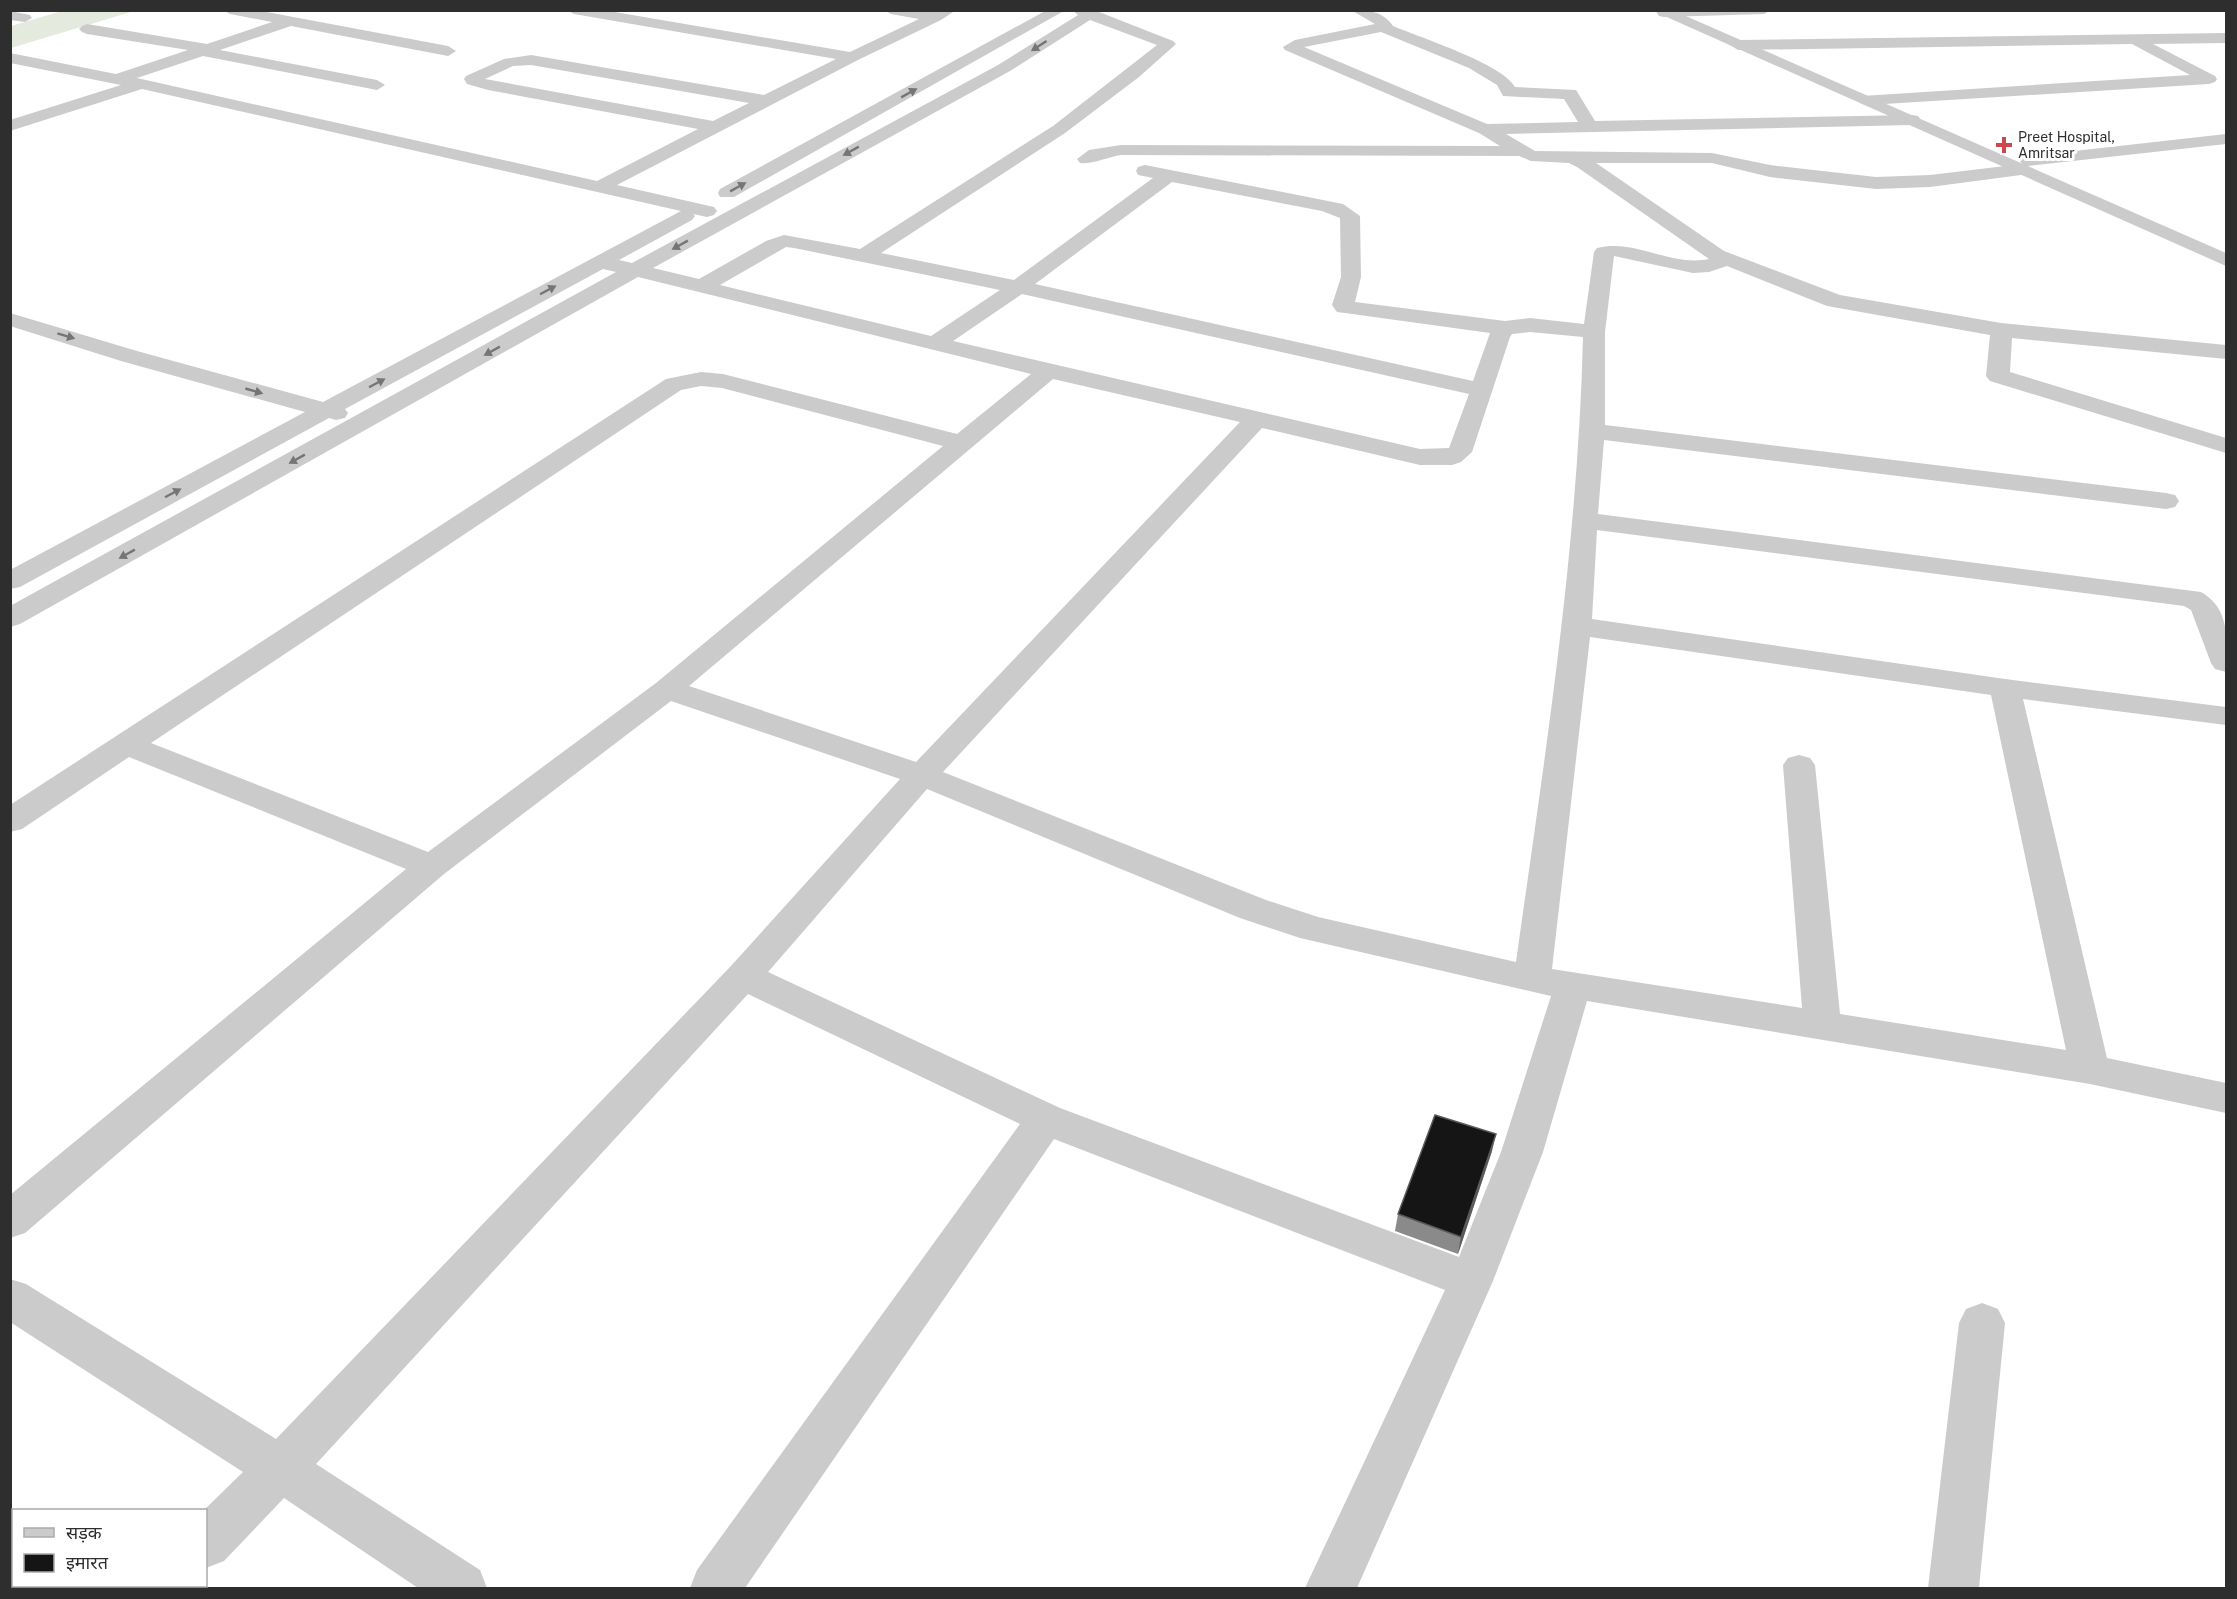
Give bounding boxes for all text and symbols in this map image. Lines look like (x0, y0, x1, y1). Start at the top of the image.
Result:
one-way arrow (1031, 40, 1048, 51)
one-way arrow (900, 88, 917, 98)
place label: Preet Hospital, Amritsar (2018, 129, 2115, 161)
marker: Preet Hospital, Amritsar (1995, 136, 2013, 154)
one-way arrow (842, 146, 859, 156)
one-way arrow (730, 182, 747, 192)
one-way arrow (671, 240, 688, 250)
one-way arrow (540, 285, 557, 295)
one-way arrow (57, 332, 75, 341)
one-way arrow (483, 346, 500, 356)
one-way arrow (368, 378, 385, 388)
one-way arrow (244, 386, 263, 396)
one-way arrow (288, 454, 305, 464)
one-way arrow (165, 488, 182, 498)
one-way arrow (118, 549, 135, 559)
legend (12, 1509, 207, 1587)
text: सड़क (66, 1522, 103, 1543)
text: इमारत (66, 1552, 109, 1573)

